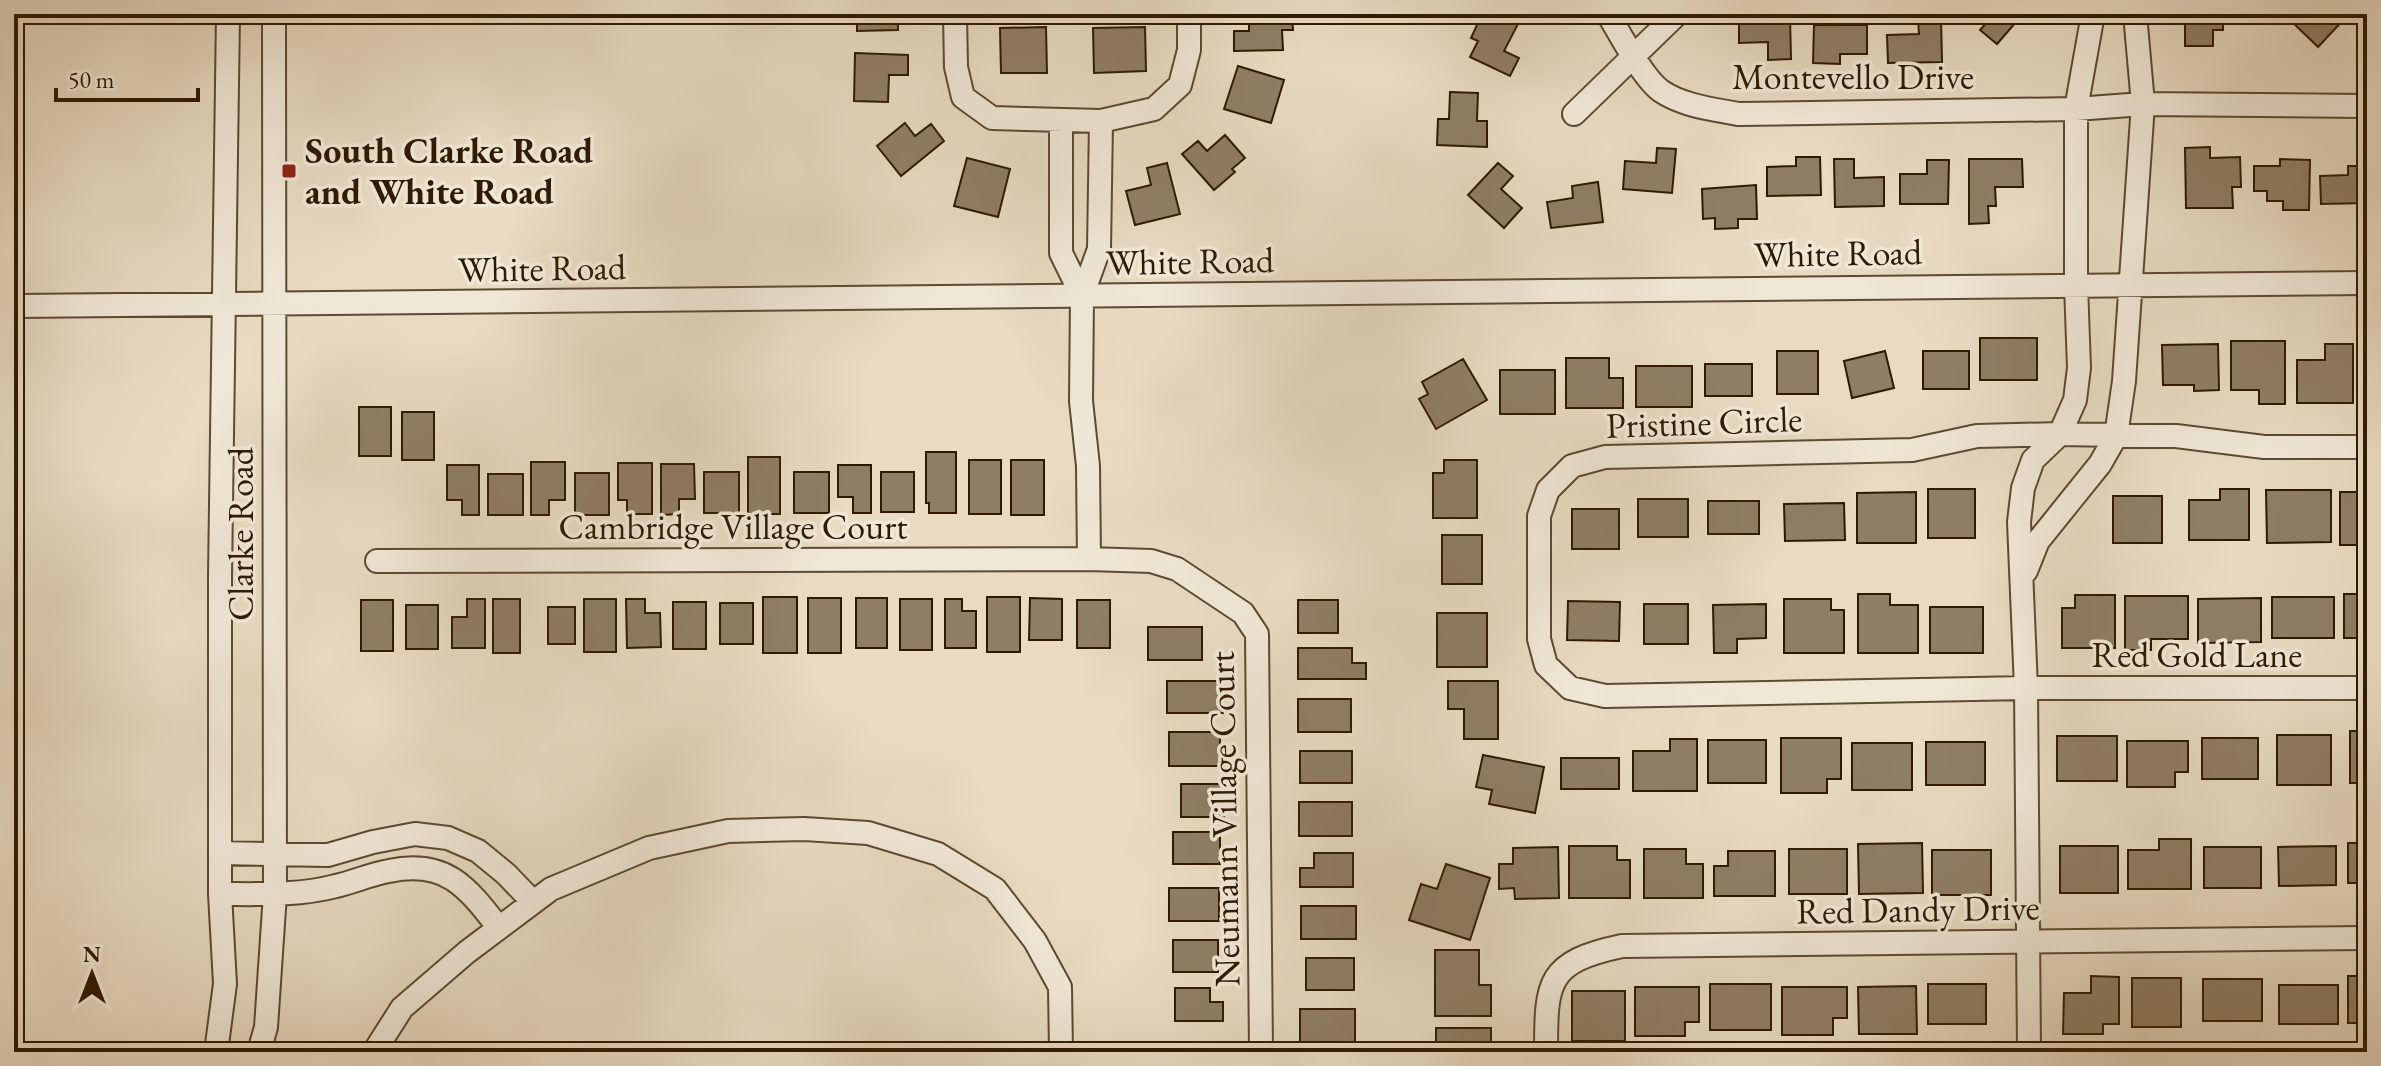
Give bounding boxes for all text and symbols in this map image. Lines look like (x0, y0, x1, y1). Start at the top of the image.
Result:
scale bar (56, 52, 198, 102)
street label: Montevello Drive (1732, 53, 1974, 100)
text: 50 m (68, 64, 115, 95)
place label: South Clarke Road and White Road (305, 127, 593, 215)
marker: South Clarke Road and White Road (280, 162, 298, 180)
street label: White Road (1753, 228, 1923, 278)
street label: White Road (1105, 236, 1275, 286)
street label: White Road (457, 243, 627, 293)
street label: Pristine Circle (1605, 395, 1803, 449)
street label: Clarke Road (217, 446, 264, 621)
street label: Cambridge Village Court (559, 503, 908, 550)
street label: Red Gold Lane (2092, 631, 2302, 678)
street label: Neumann Village Court (1198, 650, 1250, 987)
street label: Red Dandy Drive (1796, 883, 2040, 935)
north arrow (52, 934, 132, 1014)
text: N (83, 940, 101, 969)

